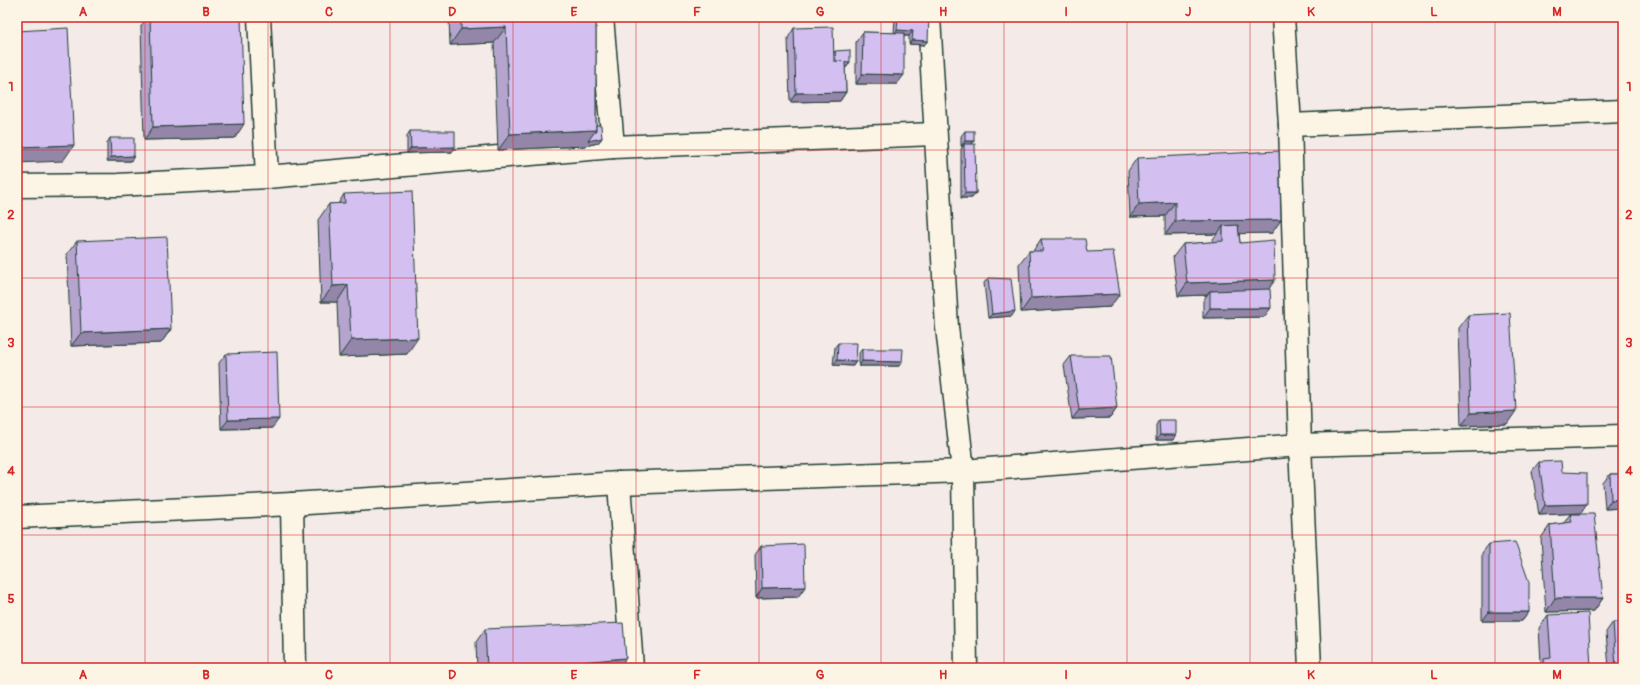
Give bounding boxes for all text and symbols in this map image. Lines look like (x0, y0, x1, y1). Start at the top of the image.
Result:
text: A (79, 4, 88, 20)
text: B (202, 4, 210, 20)
text: C (325, 4, 333, 20)
text: D (448, 4, 456, 20)
text: E (571, 4, 578, 20)
text: F (693, 4, 701, 20)
text: G (816, 4, 825, 20)
text: H (939, 4, 947, 20)
text: I (1064, 4, 1068, 20)
text: J (1185, 4, 1191, 20)
text: K (1307, 4, 1315, 20)
text: L (1430, 4, 1438, 20)
text: M (1552, 4, 1562, 20)
text: 1 (8, 79, 14, 95)
text: 1 (1626, 79, 1632, 95)
text: 2 (7, 207, 15, 223)
text: 2 (1625, 207, 1633, 223)
text: 3 (7, 335, 15, 351)
text: 3 (1625, 335, 1633, 351)
text: 4 (7, 463, 15, 479)
text: 4 (1625, 463, 1633, 479)
text: 5 (7, 591, 15, 607)
text: 5 (1625, 591, 1633, 607)
text: A (79, 667, 88, 683)
text: B (202, 667, 210, 683)
text: C (325, 667, 333, 683)
text: D (448, 667, 456, 683)
text: E (571, 667, 578, 683)
text: F (693, 667, 701, 683)
text: G (816, 667, 825, 683)
text: H (939, 667, 947, 683)
text: I (1064, 667, 1068, 683)
text: J (1185, 667, 1191, 683)
text: K (1307, 667, 1315, 683)
text: L (1430, 667, 1438, 683)
text: M (1552, 667, 1562, 683)

